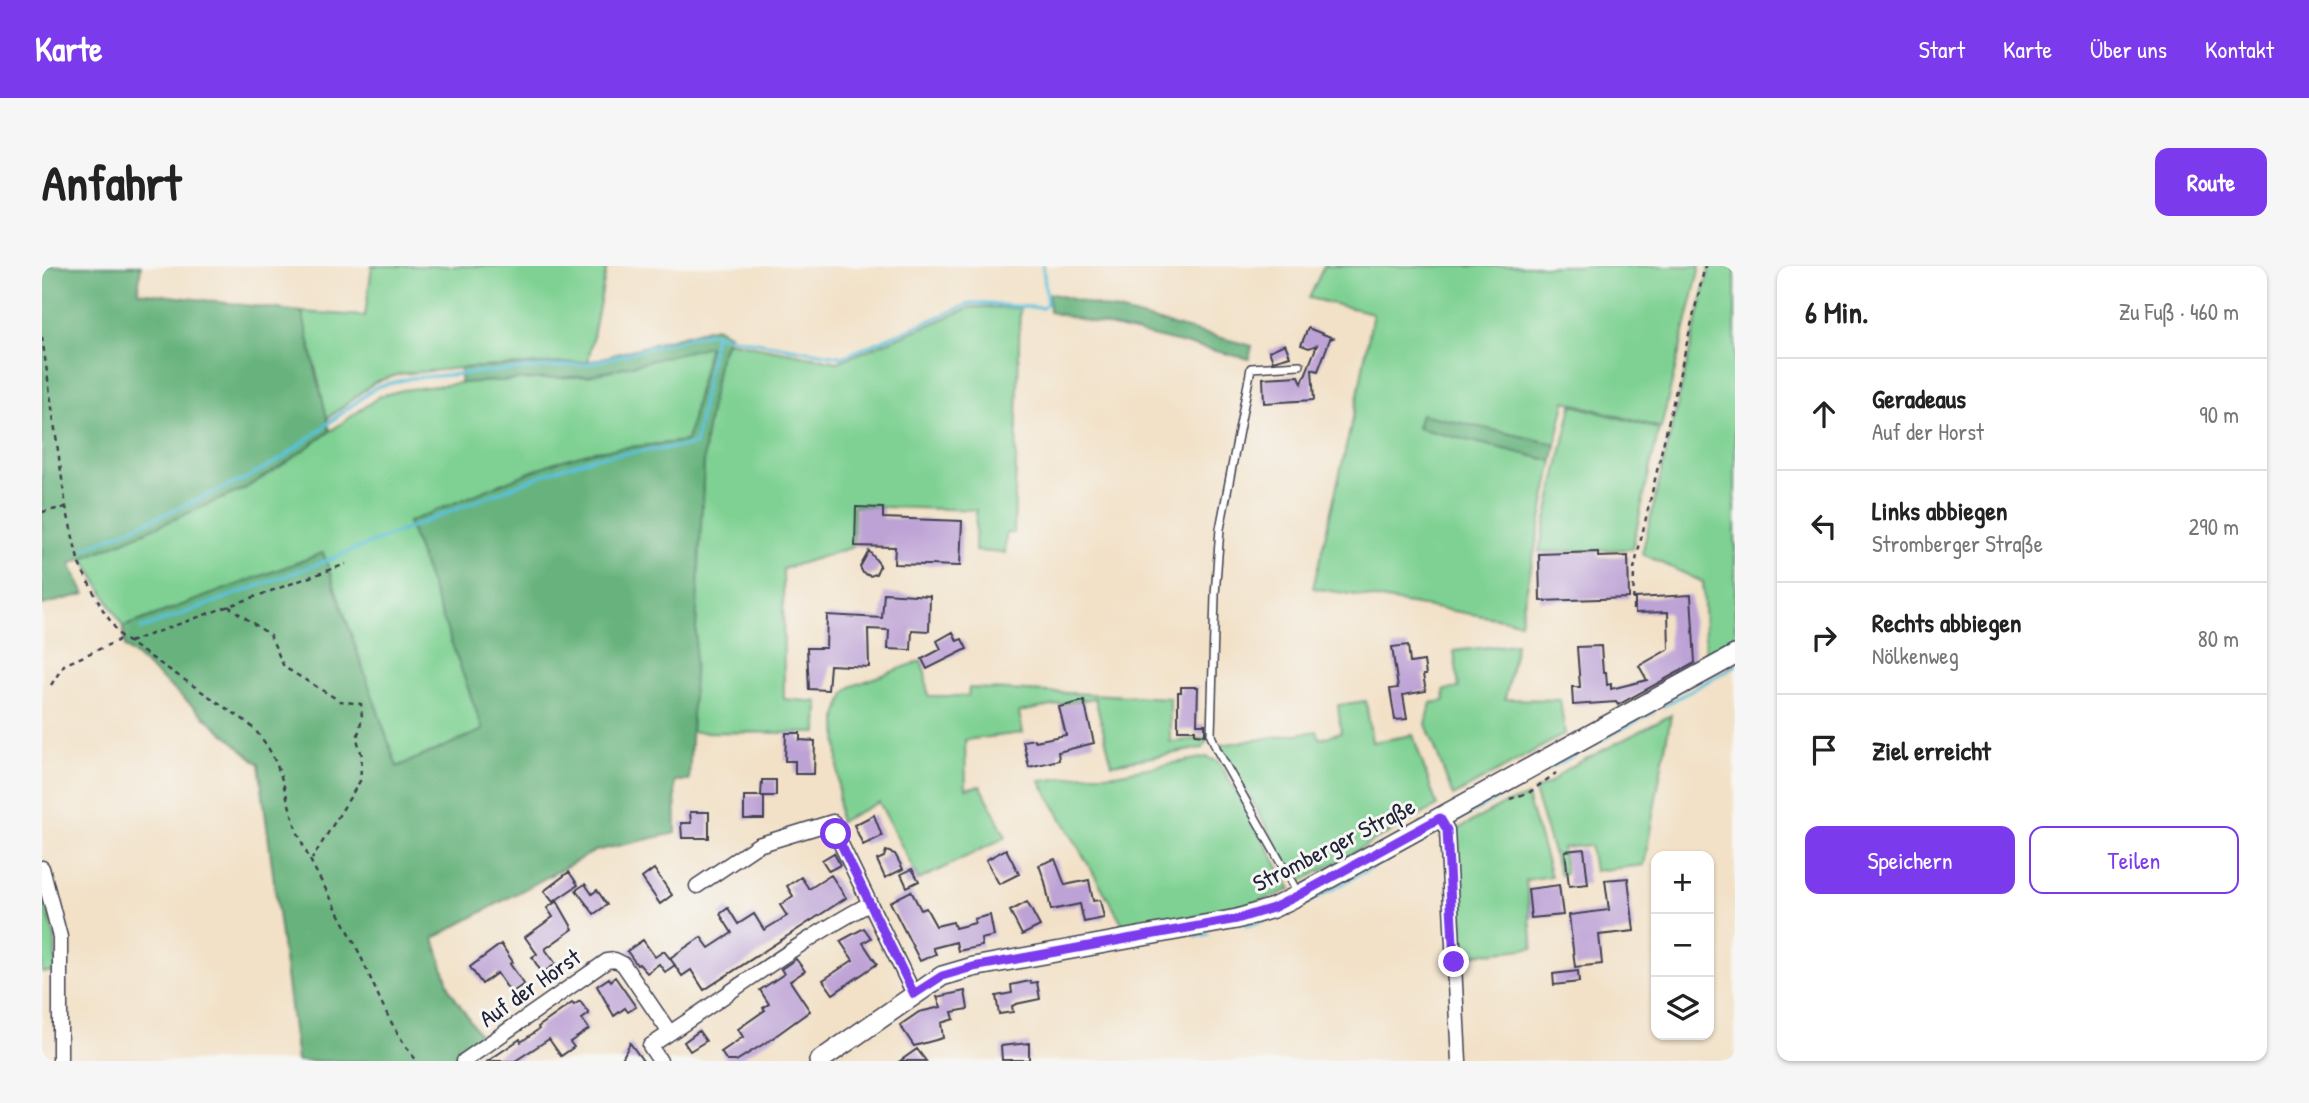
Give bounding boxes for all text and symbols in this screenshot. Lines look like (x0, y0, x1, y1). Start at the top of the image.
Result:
text: Karte (35, 27, 102, 71)
text: Start (1919, 33, 1965, 65)
text: Karte (2003, 33, 2052, 65)
text: Über uns (2090, 33, 2167, 65)
text: Kontakt (2205, 33, 2274, 65)
button: Route (2155, 148, 2267, 216)
text: Anfahrt (42, 149, 181, 215)
text: 6 Min. (1805, 292, 1868, 332)
text: Zu Fuß · 460 m (2119, 296, 2239, 327)
text: Geradeaus (1872, 381, 1966, 416)
icon: ahead (1805, 395, 1843, 433)
text: 90 m (2199, 399, 2239, 430)
text: Auf der Horst (1872, 416, 1984, 447)
text: Links abbiegen (1872, 493, 2008, 528)
icon: left (1805, 507, 1843, 545)
text: 290 m (2189, 511, 2239, 542)
text: Stromberger Straße (1872, 528, 2043, 559)
text: Rechts abbiegen (1872, 605, 2022, 640)
icon: right (1805, 619, 1843, 657)
text: 80 m (2198, 623, 2239, 654)
text: Nölkenweg (1872, 640, 1959, 671)
icon: arrive (1805, 731, 1843, 769)
text: Ziel erreicht (1872, 733, 1991, 768)
street label: Stromberger Straße (1247, 789, 1421, 899)
route start (820, 818, 851, 849)
button: Speichern (1805, 826, 2015, 894)
button: Teilen (2029, 826, 2239, 894)
map controls (1651, 851, 1714, 1040)
button: + (1651, 851, 1714, 914)
button: − (1651, 914, 1714, 977)
street label: Auf der Horst (472, 940, 587, 1034)
route end (1438, 946, 1469, 977)
button: layers (1651, 977, 1714, 1040)

